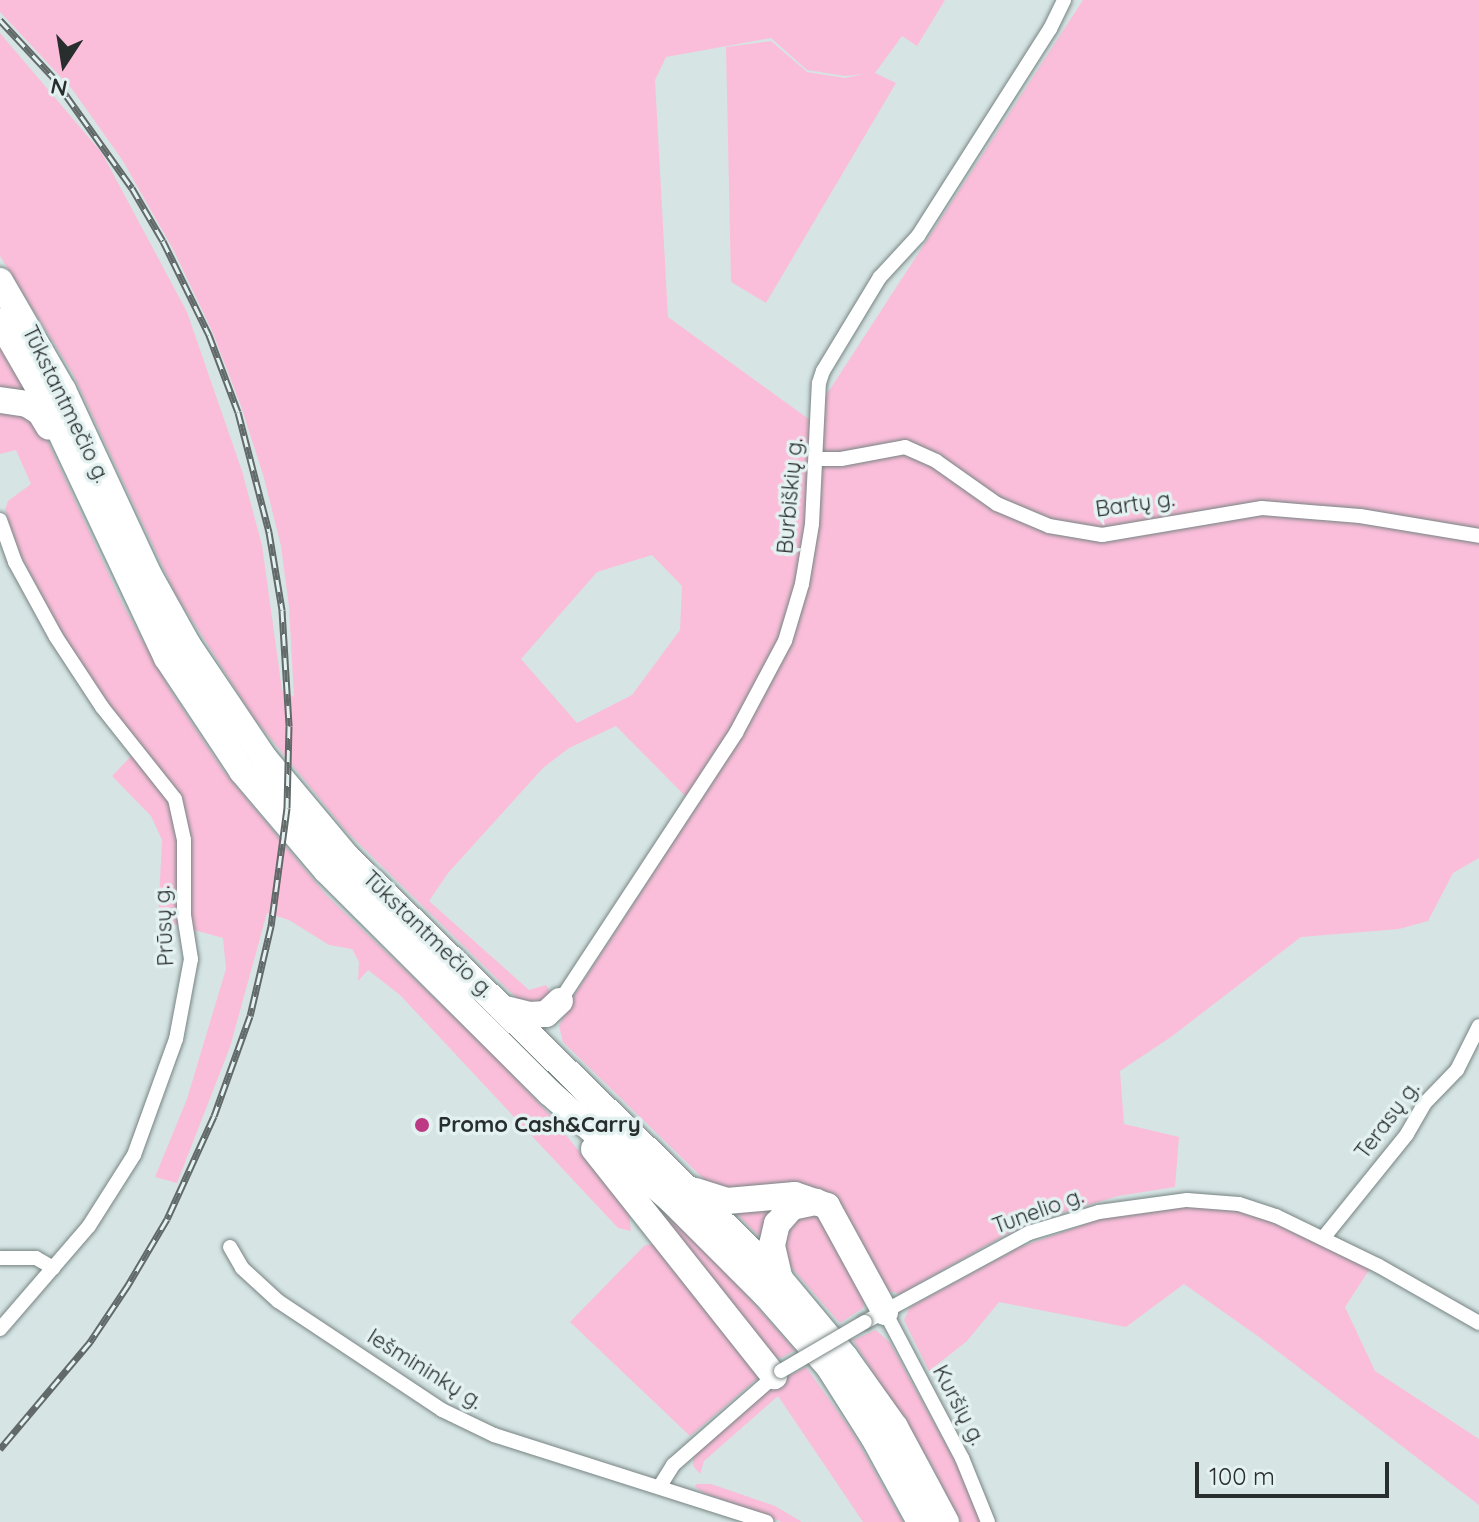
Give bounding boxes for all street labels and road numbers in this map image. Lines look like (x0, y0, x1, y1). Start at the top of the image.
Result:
street label: Tūkstantmečio g. (16, 321, 116, 487)
street label: Burbiškių g. (772, 437, 808, 555)
street label: Bartų g. (1094, 485, 1176, 523)
street label: Tūkstantmečio g. (357, 865, 499, 1003)
street label: Prūsų g. (149, 885, 179, 967)
street label: Terasų g. (1349, 1076, 1425, 1164)
street label: Tunelio g. (989, 1182, 1087, 1240)
street label: Iešmininkų g. (362, 1323, 488, 1415)
street label: Kuršių g. (927, 1360, 991, 1450)

